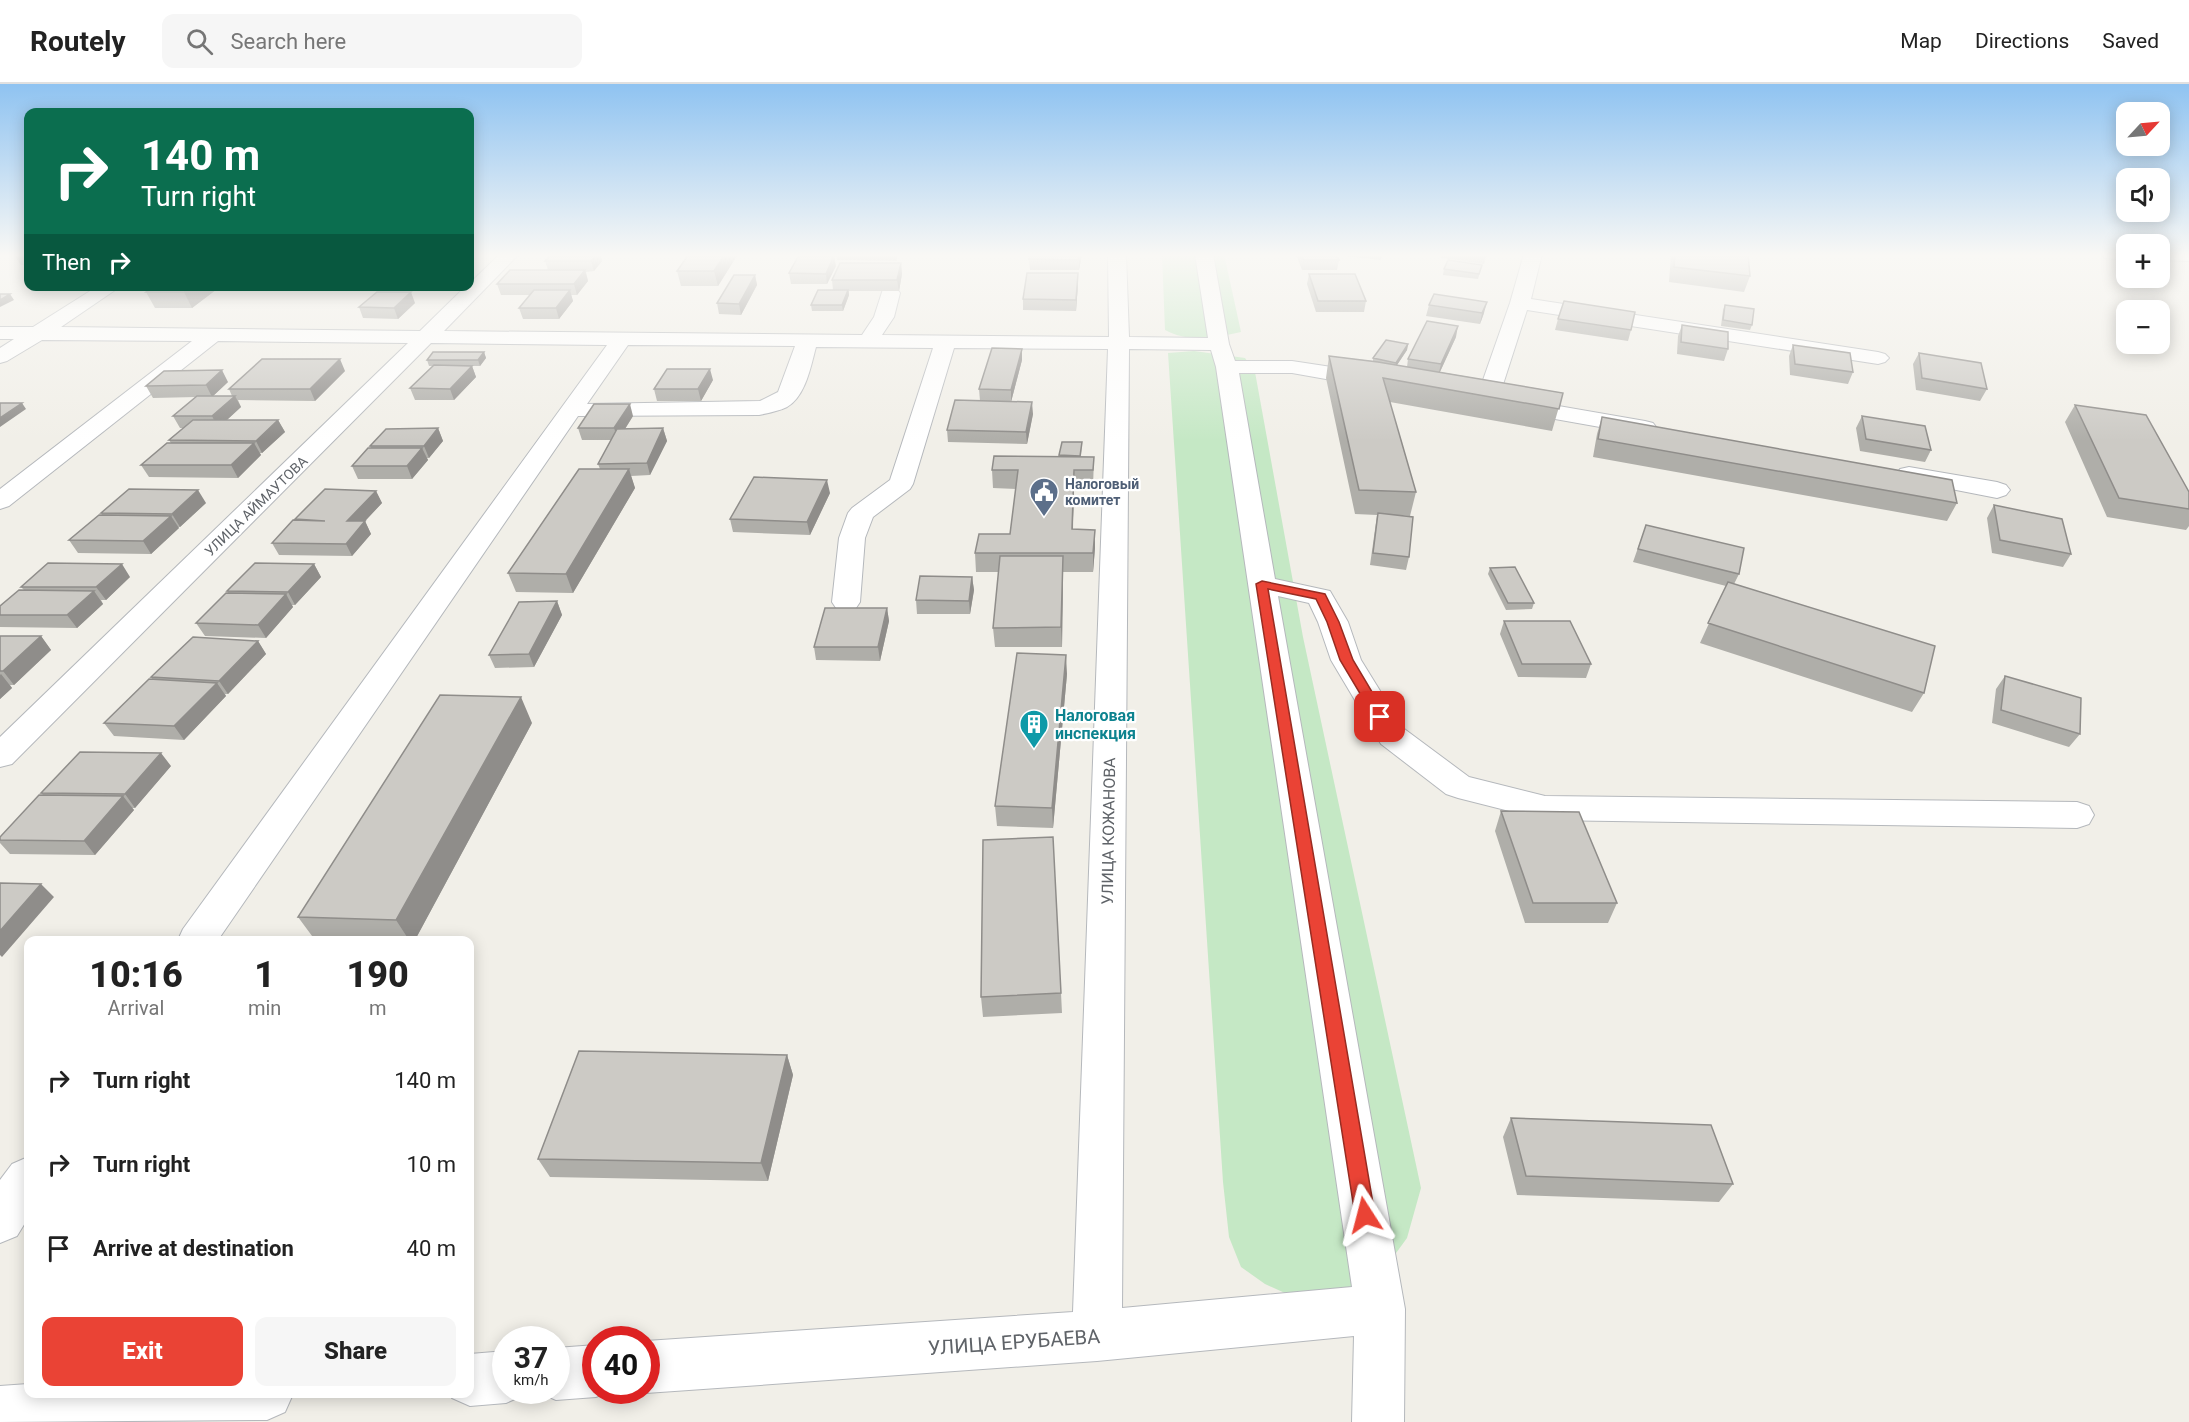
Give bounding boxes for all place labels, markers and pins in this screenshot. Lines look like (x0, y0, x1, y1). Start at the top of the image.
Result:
public building icon: Налоговый комитет (1028, 476, 1060, 518)
place label: Налоговый комитет (1065, 476, 1139, 508)
pin (1354, 691, 1405, 742)
place label: Налоговая инспекция (1055, 706, 1136, 743)
building icon: Налоговая инспекция (1018, 708, 1050, 750)

